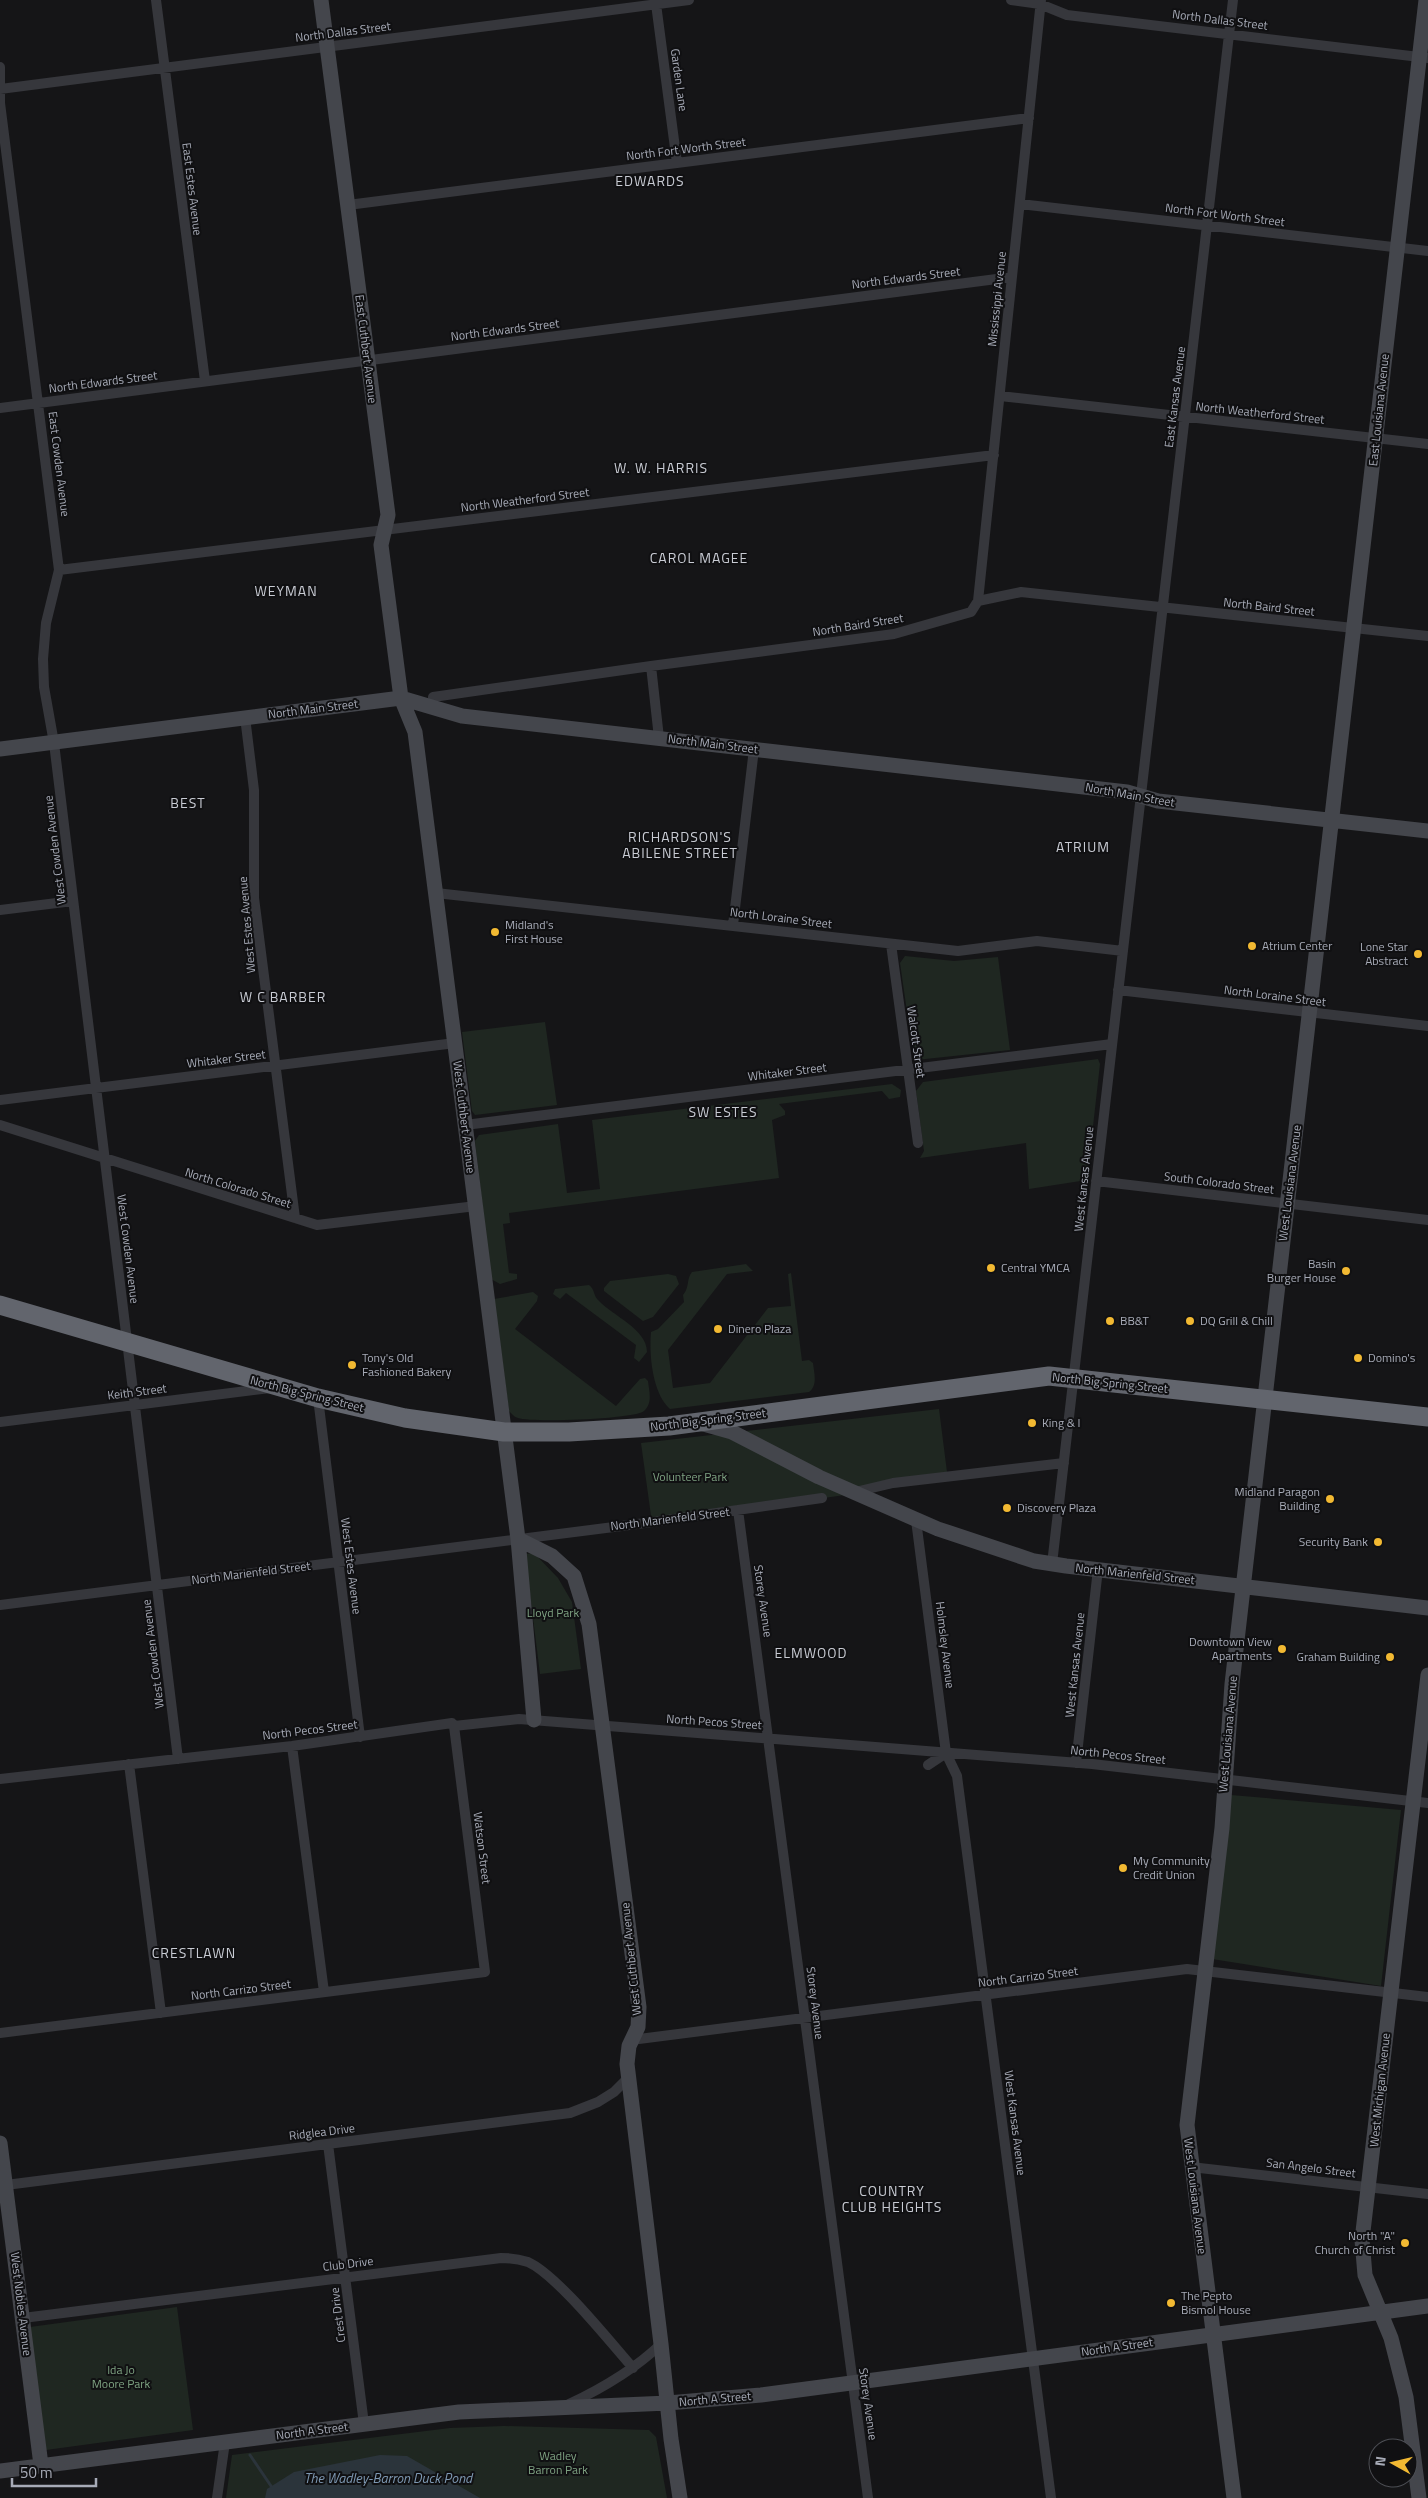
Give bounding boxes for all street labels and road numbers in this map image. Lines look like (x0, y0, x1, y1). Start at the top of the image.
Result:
street label: North Dallas Street (1171, 4, 1270, 35)
street label: North Dallas Street (294, 16, 393, 47)
street label: Garden Lane (666, 47, 693, 113)
street label: North Fort Worth Street (625, 132, 748, 165)
street label: East Estes Avenue (177, 141, 208, 236)
street label: North Fort Worth Street (1164, 198, 1287, 231)
street label: Mississippi Avenue (982, 250, 1011, 348)
street label: North Edwards Street (851, 261, 962, 294)
street label: East Cuthbert Avenue (350, 293, 383, 404)
street label: North Edwards Street (450, 313, 561, 346)
street label: East Kansas Avenue (1159, 345, 1190, 449)
street label: East Louisiana Avenue (1363, 353, 1394, 467)
street label: North Edwards Street (48, 365, 159, 398)
street label: North Weatherford Street (1195, 396, 1326, 429)
street label: East Cowden Avenue (44, 410, 75, 518)
street label: North Weatherford Street (460, 482, 591, 517)
street label: North Baird Street (1222, 592, 1316, 621)
street label: North Baird Street (811, 608, 906, 641)
street label: North Main Street (267, 693, 360, 723)
street label: North Main Street (667, 729, 760, 759)
street label: North Main Street (1084, 777, 1177, 812)
street label: West Cowden Avenue (38, 794, 71, 906)
street label: West Estes Avenue (233, 876, 260, 974)
street label: North Loraine Street (729, 902, 834, 933)
street label: North Loraine Street (1223, 980, 1328, 1011)
street label: Walcott Street (902, 1005, 931, 1080)
street label: Whitaker Street (185, 1044, 267, 1073)
street label: Whitaker Street (746, 1057, 828, 1086)
street label: West Cuthbert Avenue (448, 1060, 481, 1174)
street label: West Louisiana Avenue (1273, 1124, 1306, 1242)
street label: West Kansas Avenue (1069, 1125, 1098, 1232)
street label: North Colorado Street (183, 1162, 294, 1213)
street label: South Colorado Street (1163, 1166, 1276, 1199)
street label: West Cowden Avenue (112, 1193, 145, 1305)
street label: North Big Spring Street (1051, 1367, 1170, 1398)
street label: North Big Spring Street (248, 1370, 367, 1417)
street label: Keith Street (106, 1378, 168, 1405)
street label: North Big Spring Street (649, 1403, 768, 1436)
street label: North Marienfeld Street (609, 1502, 731, 1535)
street label: West Estes Avenue (336, 1517, 367, 1615)
street label: North Marienfeld Street (190, 1556, 312, 1589)
street label: North Marienfeld Street (1074, 1558, 1196, 1589)
street label: Storey Avenue (749, 1564, 778, 1638)
street label: West Cowden Avenue (136, 1598, 169, 1710)
street label: Holmsley Avenue (931, 1600, 960, 1690)
street label: West Kansas Avenue (1060, 1611, 1089, 1718)
street label: West Louisiana Avenue (1213, 1675, 1242, 1793)
street label: North Pecos Street (666, 1709, 763, 1734)
street label: North Pecos Street (261, 1714, 359, 1745)
street label: North Pecos Street (1070, 1740, 1167, 1769)
street label: Watson Street (469, 1811, 496, 1886)
street label: West Cuthbert Avenue (615, 1902, 646, 2016)
street label: North Carrizo Street (977, 1961, 1080, 1992)
street label: Storey Avenue (802, 1966, 829, 2040)
street label: North Carrizo Street (190, 1974, 293, 2005)
street label: West Michigan Avenue (1364, 2032, 1395, 2148)
street label: West Kansas Avenue (1000, 2069, 1031, 2176)
street label: Ridglea Drive (288, 2118, 356, 2145)
street label: West Louisiana Avenue (1179, 2137, 1212, 2255)
street label: San Angelo Street (1265, 2153, 1358, 2183)
street label: West Nobles Avenue (6, 2251, 37, 2357)
street label: Club Drive (322, 2251, 374, 2276)
street label: Crest Drive (325, 2286, 350, 2344)
street label: North A Street (1080, 2332, 1155, 2361)
street label: Storey Avenue (854, 2367, 883, 2441)
street label: North A Street (678, 2386, 753, 2411)
street label: North A Street (275, 2417, 350, 2444)

